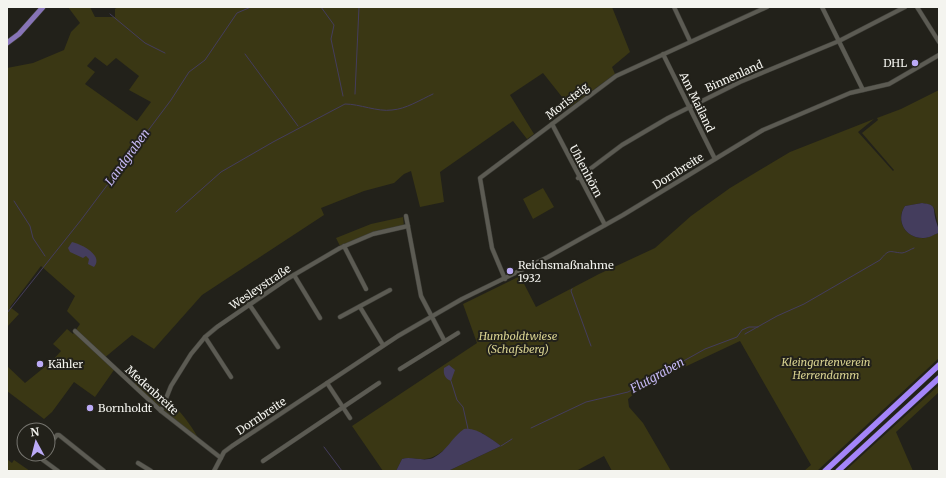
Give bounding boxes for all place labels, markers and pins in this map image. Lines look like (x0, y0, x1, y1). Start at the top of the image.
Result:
place label: DHL (883, 56, 907, 70)
marker: DHL (910, 58, 920, 68)
place label: Reichsmaßnahme 1932 (518, 258, 614, 285)
marker: Reichsmaßnahme 1932 (505, 266, 515, 276)
place label: Kähler (48, 357, 83, 371)
marker: Kähler (35, 359, 45, 369)
place label: Bornholdt (98, 401, 153, 415)
marker: Bornholdt (85, 403, 95, 413)

